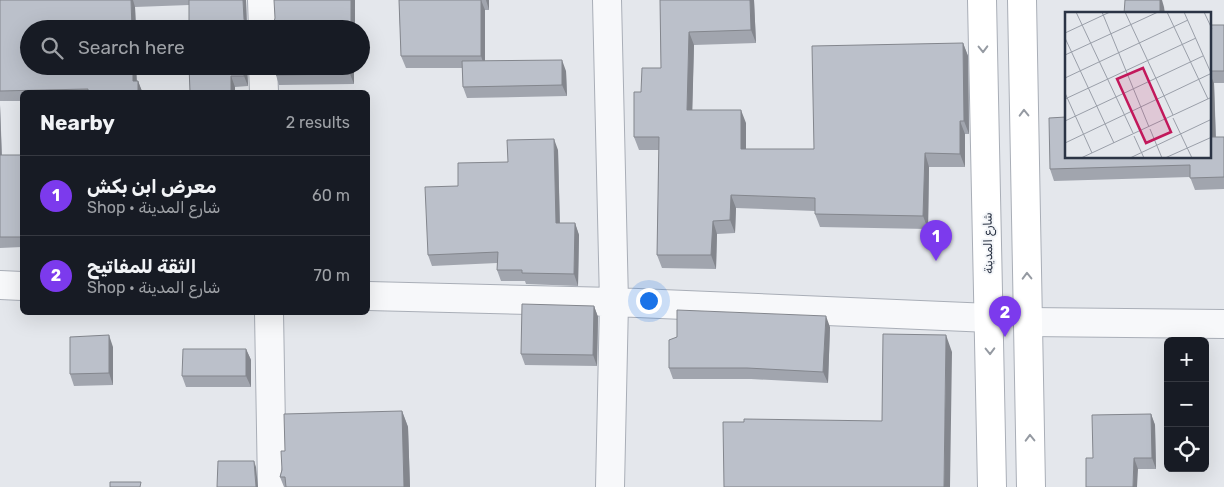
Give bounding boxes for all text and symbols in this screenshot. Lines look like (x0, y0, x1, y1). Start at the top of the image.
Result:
inset map (1065, 12, 1212, 159)
search box (20, 20, 370, 75)
icon: search (38, 34, 66, 62)
text: Search here (78, 36, 185, 59)
one-way arrow (978, 45, 988, 53)
one-way arrow (1019, 109, 1029, 117)
text: Nearby (40, 110, 115, 135)
text: 2 results (286, 113, 350, 132)
text: معرض ابن بكش (87, 175, 217, 198)
text: 1 (52, 186, 60, 205)
text: 60 m (312, 186, 350, 205)
text: Shop · شارع المدينة (87, 198, 221, 217)
street label: شارع المدينة (980, 212, 998, 274)
pin: 1 (920, 220, 952, 261)
text: الثقة للمفاتيح (87, 255, 197, 278)
text: 2 (51, 266, 61, 285)
text: 70 m (313, 266, 350, 285)
one-way arrow (1022, 272, 1032, 280)
text: Shop · شارع المدينة (87, 278, 221, 297)
your location (636, 288, 662, 314)
pin: 2 (989, 296, 1021, 337)
map controls (1164, 337, 1209, 472)
button: + (1164, 337, 1209, 382)
one-way arrow (985, 348, 995, 355)
button: − (1164, 382, 1209, 427)
button: locate (1164, 427, 1209, 472)
one-way arrow (1025, 434, 1035, 442)

